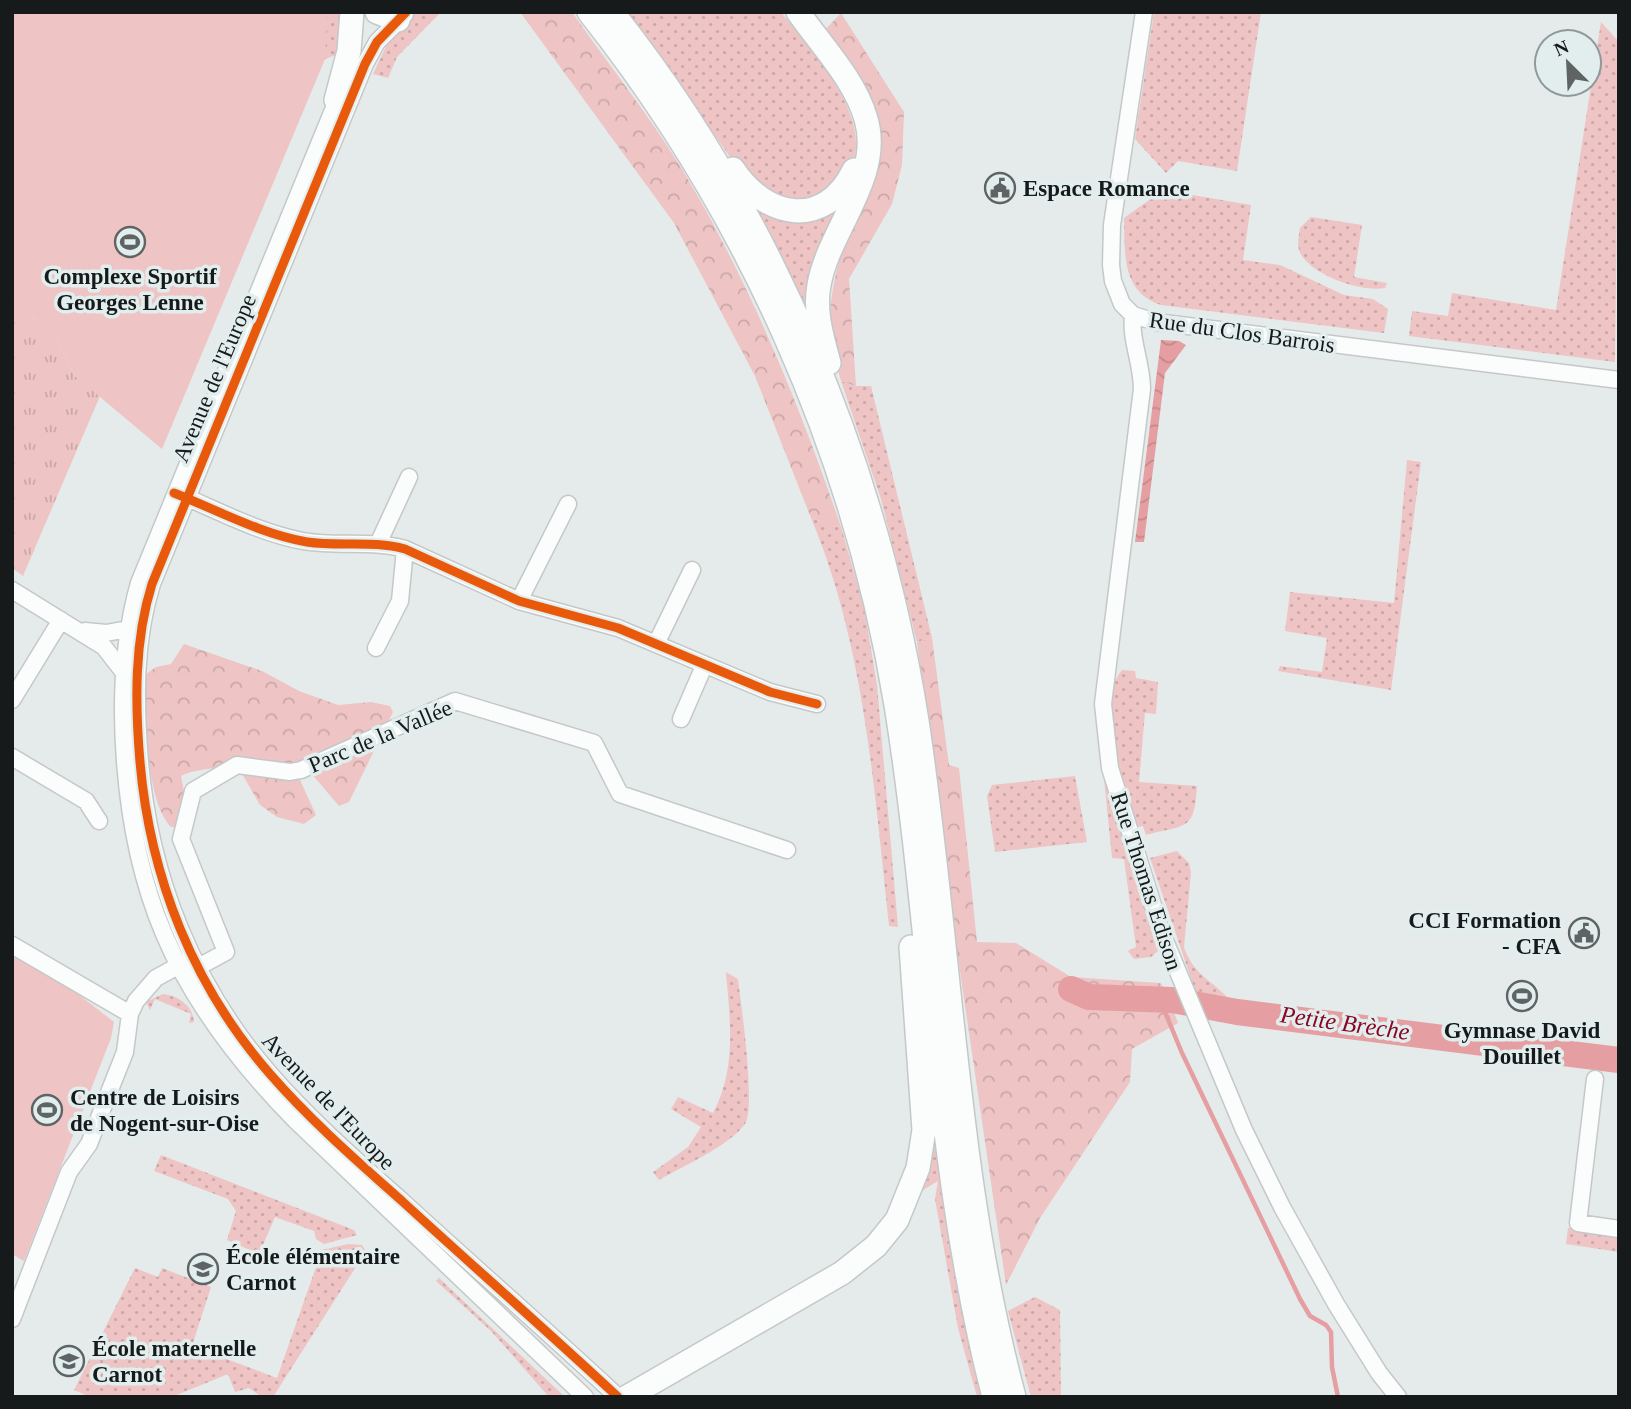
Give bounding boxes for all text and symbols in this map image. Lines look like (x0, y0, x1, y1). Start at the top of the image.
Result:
north arrow (1533, 28, 1603, 98)
text: N (1551, 35, 1572, 60)
public building icon: Espace Romance (983, 171, 1017, 205)
place label: Espace Romance (1023, 176, 1190, 201)
sports icon: Complexe Sportif Georges Lenne (113, 225, 147, 259)
place label: Complexe Sportif Georges Lenne (43, 264, 217, 315)
street label: Avenue de l'Europe (168, 290, 261, 466)
street label: Rue du Clos Barrois (1148, 307, 1336, 358)
street label: Parc de la Vallée (305, 695, 456, 778)
street label: Rue Thomas Edison (1106, 789, 1187, 974)
place label: CCI Formation - CFA (1408, 908, 1561, 959)
public building icon: CCI Formation - CFA (1567, 916, 1601, 950)
sports icon: Gymnase David Douillet (1505, 979, 1539, 1013)
water label: Petite Brèche (1278, 1001, 1411, 1045)
place label: Gymnase David Douillet (1444, 1018, 1600, 1069)
street label: Avenue de l'Europe (257, 1028, 400, 1175)
place label: Centre de Loisirs de Nogent-sur-Oise (70, 1085, 259, 1136)
sports icon: Centre de Loisirs de Nogent-sur-Oise (30, 1093, 64, 1127)
place label: École élémentaire Carnot (226, 1244, 400, 1295)
school or university icon: École élémentaire Carnot (186, 1252, 220, 1286)
place label: École maternelle Carnot (92, 1336, 256, 1387)
school or university icon: École maternelle Carnot (52, 1344, 86, 1378)

